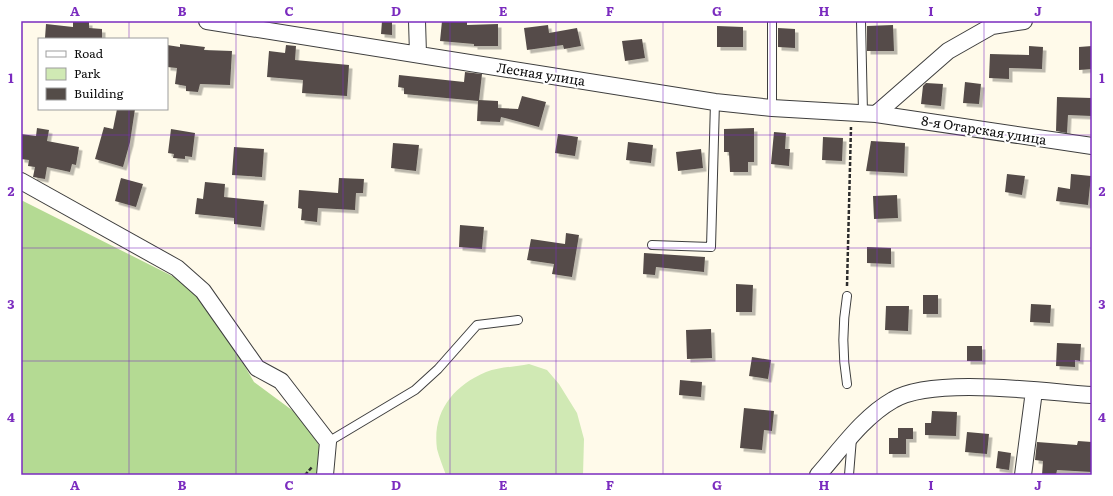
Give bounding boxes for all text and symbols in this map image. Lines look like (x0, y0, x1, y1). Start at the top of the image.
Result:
text: A (70, 1, 80, 20)
text: B (178, 1, 187, 20)
text: C (284, 1, 294, 20)
text: D (391, 1, 401, 20)
text: E (499, 1, 508, 20)
text: F (606, 1, 614, 20)
text: G (712, 1, 722, 20)
text: H (819, 1, 830, 20)
text: I (928, 1, 934, 20)
text: J (1034, 1, 1042, 20)
legend (38, 38, 168, 110)
text: Road (74, 44, 104, 62)
street label: Лесная улица (496, 57, 587, 90)
text: Park (74, 64, 101, 82)
text: 1 (8, 68, 14, 87)
text: 1 (1099, 68, 1105, 87)
text: Building (74, 84, 124, 102)
street label: 8-я Отарская улица (920, 110, 1048, 149)
text: 2 (8, 181, 15, 200)
text: 2 (1099, 181, 1106, 200)
text: 3 (7, 294, 15, 313)
text: 3 (1098, 294, 1106, 313)
text: 4 (7, 407, 15, 426)
text: 4 (1098, 407, 1106, 426)
text: A (70, 475, 80, 494)
text: B (178, 475, 187, 494)
text: C (284, 475, 294, 494)
text: D (391, 475, 401, 494)
text: E (499, 475, 508, 494)
text: F (606, 475, 614, 494)
text: G (712, 475, 722, 494)
text: H (819, 475, 830, 494)
text: I (928, 475, 934, 494)
text: J (1034, 475, 1042, 494)

